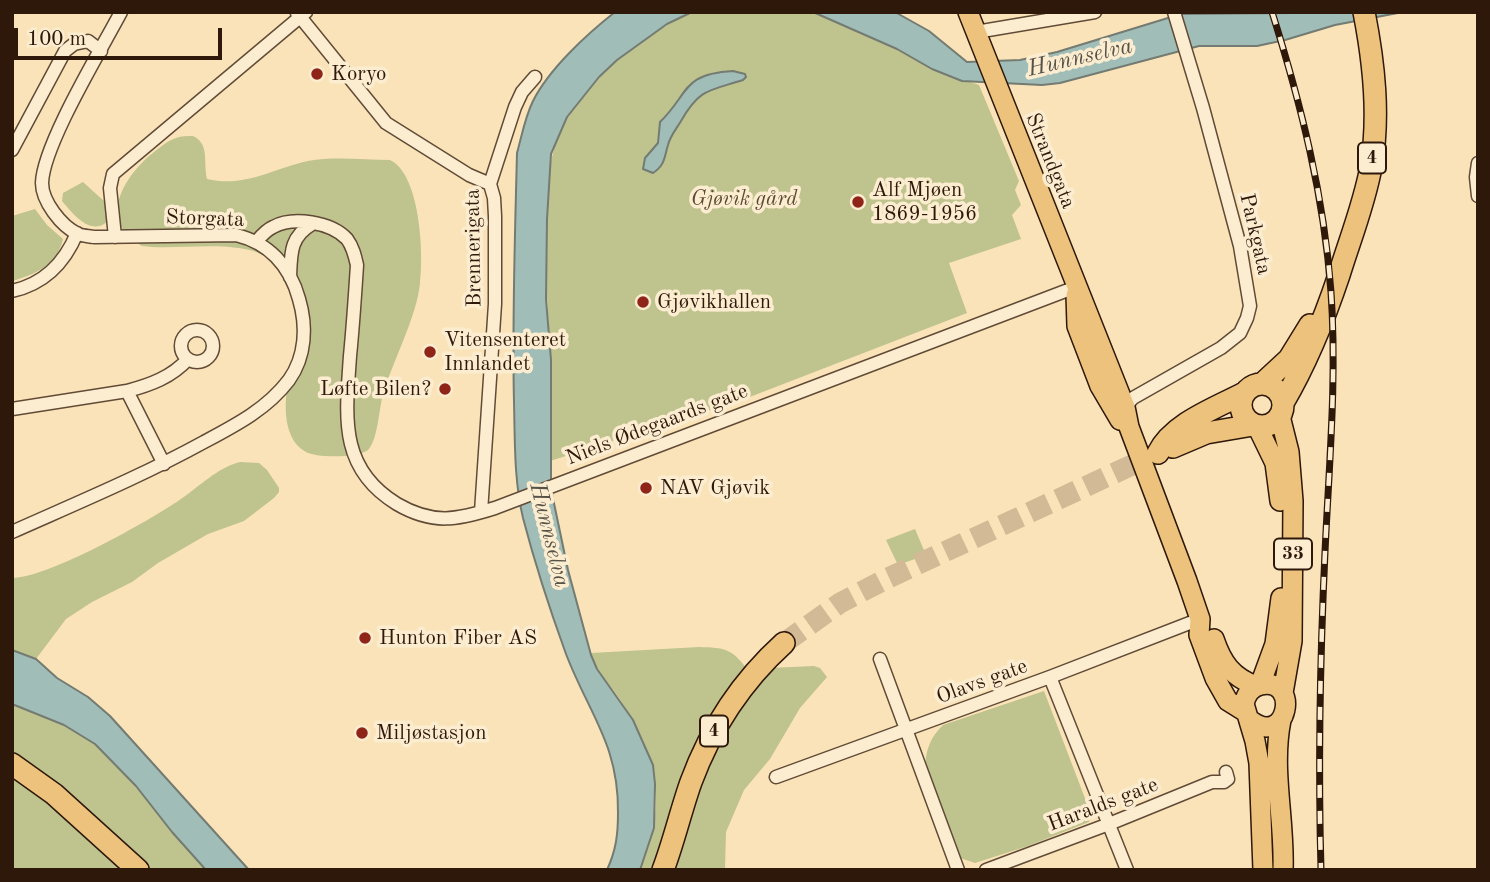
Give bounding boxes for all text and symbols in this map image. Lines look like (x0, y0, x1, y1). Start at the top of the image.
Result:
scale bar (18, 14, 226, 58)
text: 100 m (27, 29, 86, 50)
water label: Hunnselva (1025, 33, 1135, 83)
place label: Koryo (331, 61, 386, 87)
marker: Koryo (309, 66, 325, 82)
street label: Strandgata (1019, 109, 1081, 213)
road number: 4 (1358, 142, 1386, 174)
place label: Alf Mjøen 1869-1956 (872, 177, 977, 227)
park label: Gjøvik gård (691, 186, 797, 212)
street label: Brennerigata (460, 188, 488, 308)
street label: Parkgata (1233, 191, 1277, 277)
marker: Alf Mjøen 1869-1956 (850, 194, 866, 210)
street label: Storgata (165, 205, 245, 233)
place label: Gjøvikhallen (657, 289, 771, 315)
marker: Gjøvikhallen (635, 294, 651, 310)
place label: Vitensenteret Innlandet (444, 327, 566, 377)
marker: Vitensenteret Innlandet (422, 344, 438, 360)
place label: Løfte Bilen? (320, 376, 431, 402)
street label: Niels Ødegaards gate (562, 379, 752, 471)
marker: Løfte Bilen? (437, 381, 453, 397)
place label: NAV Gjøvik (660, 475, 770, 501)
water label: Hunnselva (523, 480, 575, 590)
marker: NAV Gjøvik (638, 480, 654, 496)
road number: 33 (1274, 538, 1312, 569)
place label: Hunton Fiber AS (379, 625, 537, 651)
marker: Hunton Fiber AS (357, 630, 373, 646)
street label: Olavs gate (933, 654, 1031, 710)
road number: 4 (700, 716, 728, 746)
place label: Miljøstasjon (376, 720, 487, 746)
marker: Miljøstasjon (354, 725, 370, 741)
street label: Haralds gate (1044, 772, 1162, 838)

